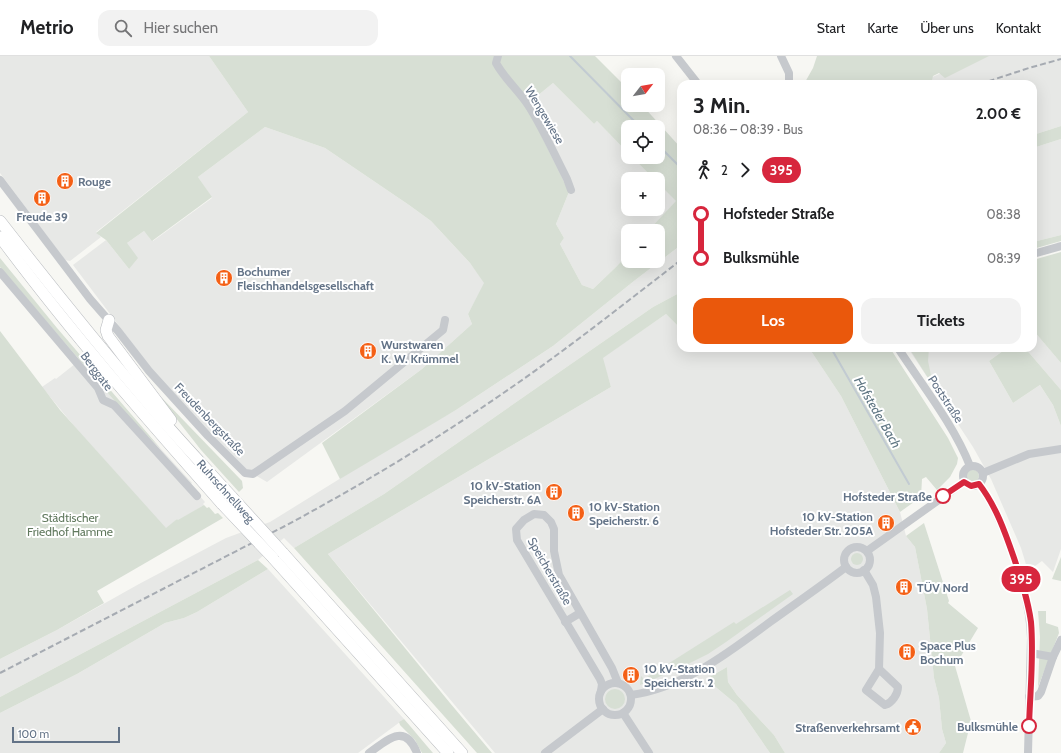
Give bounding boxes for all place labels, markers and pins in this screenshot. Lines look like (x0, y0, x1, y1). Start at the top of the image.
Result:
building icon: Rouge (55, 171, 75, 191)
place label: Rouge (78, 174, 111, 189)
building icon: Freude 39 (32, 188, 52, 208)
place label: Freude 39 (16, 209, 68, 224)
place label: Bochumer Fleischhandelsgesellschaft (237, 264, 374, 293)
building icon: Bochumer Fleischhandelsgesellschaft (214, 268, 234, 288)
place label: Wurstwaren K. W. Krümmel (381, 337, 459, 366)
building icon: Wurstwaren K. W. Krümmel (358, 341, 378, 361)
place label: 10 kV-Station Speicherstr. 6A (464, 478, 541, 507)
building icon: 10 kV-Station Speicherstr. 6A (544, 482, 564, 502)
marker: Hofsteder Straße (935, 488, 951, 504)
place label: Hofsteder Straße (843, 489, 932, 504)
place label: 10 kV-Station Speicherstr. 6 (589, 499, 660, 528)
building icon: 10 kV-Station Speicherstr. 6 (566, 503, 586, 523)
place label: 10 kV-Station Hofsteder Str. 205A (770, 509, 873, 538)
building icon: 10 kV-Station Hofsteder Str. 205A (876, 513, 896, 533)
building icon: TÜV Nord (894, 577, 914, 597)
place label: TÜV Nord (917, 580, 968, 595)
place label: Space Plus Bochum (920, 638, 976, 667)
building icon: Space Plus Bochum (897, 642, 917, 662)
place label: 10 kV-Station Speicherstr. 2 (644, 661, 715, 690)
building icon: 10 kV-Station Speicherstr. 2 (621, 665, 641, 685)
public building icon: Straßenverkehrsamt (903, 717, 923, 737)
marker: Bulksmühle (1021, 718, 1037, 734)
place label: Bulksmühle (957, 719, 1018, 734)
place label: Straßenverkehrsamt (795, 720, 900, 735)

